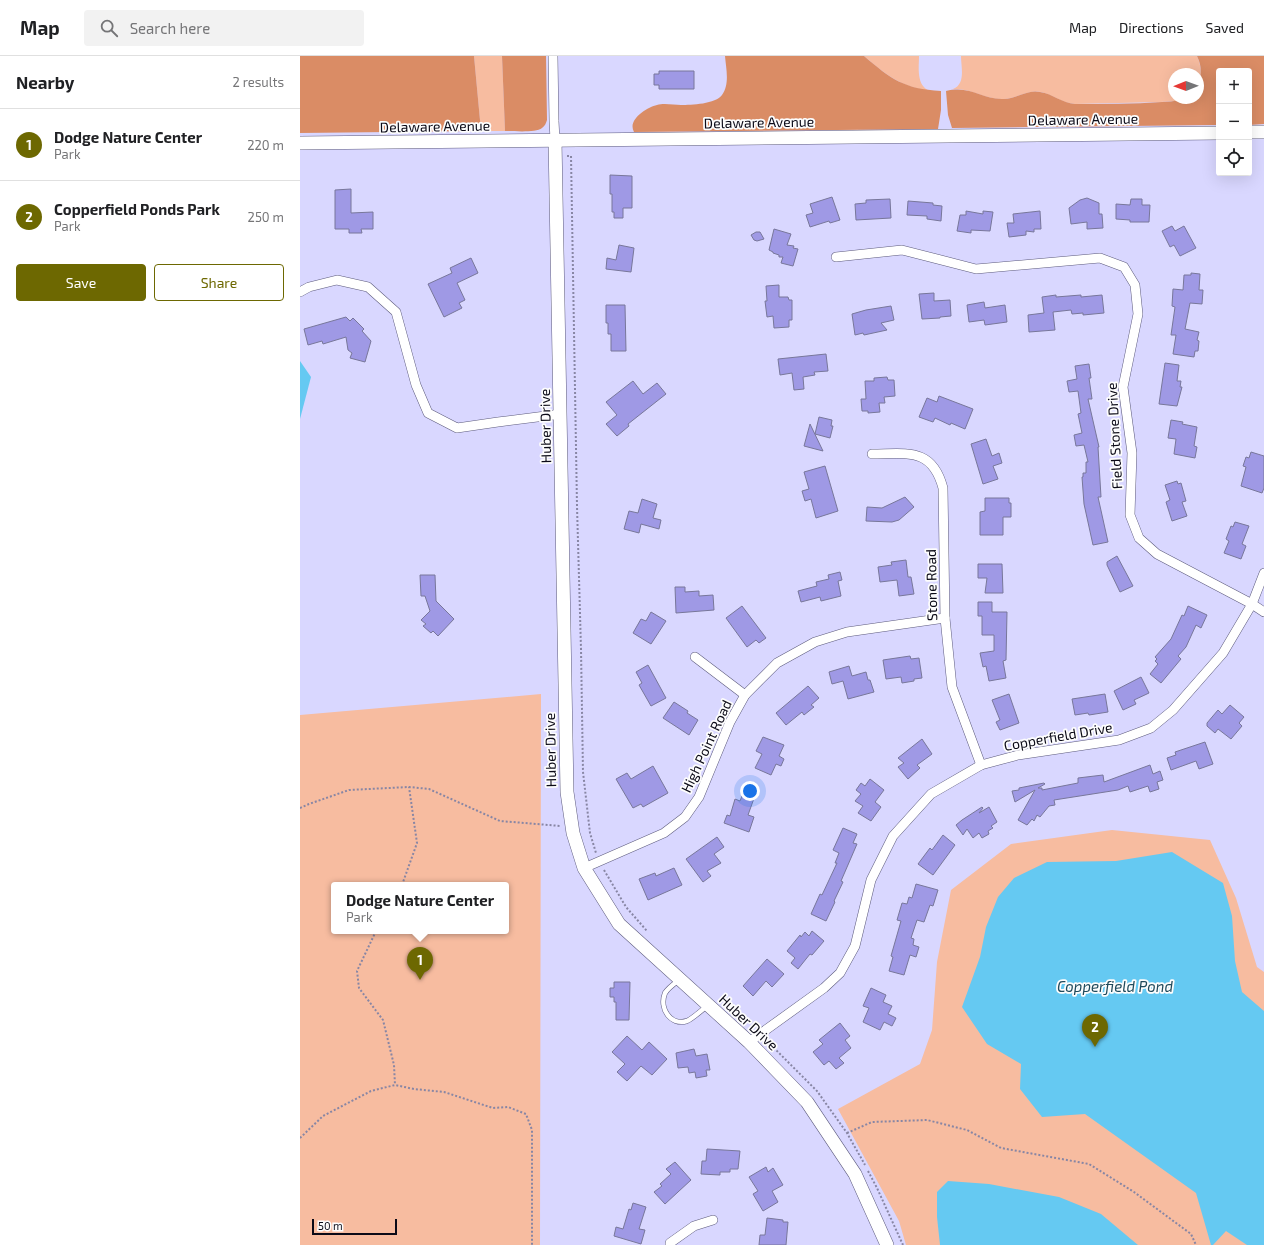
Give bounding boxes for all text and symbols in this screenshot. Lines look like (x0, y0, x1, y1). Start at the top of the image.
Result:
search box (84, 10, 364, 46)
text: Map (20, 16, 60, 39)
icon: search (98, 17, 120, 39)
text: Search here (130, 19, 210, 37)
text: Map (1069, 19, 1097, 36)
text: Directions (1119, 19, 1184, 36)
text: Saved (1206, 19, 1244, 36)
north arrow (1168, 68, 1204, 104)
map controls (1216, 68, 1252, 176)
button: + (1216, 68, 1252, 104)
text: Nearby (16, 72, 74, 92)
text: 2 results (232, 74, 284, 90)
button: − (1216, 104, 1252, 140)
street label: Delaware Avenue (1028, 110, 1138, 128)
street label: Delaware Avenue (704, 113, 814, 131)
street label: Delaware Avenue (380, 117, 490, 135)
text: Dodge Nature Center (54, 128, 202, 146)
text: 1 (26, 137, 32, 153)
text: 220 m (247, 137, 284, 153)
button: locate (1216, 140, 1252, 176)
text: Park (54, 146, 81, 162)
text: Copperfield Ponds Park (54, 200, 220, 218)
text: 2 (25, 209, 33, 225)
text: 250 m (248, 209, 284, 225)
text: Park (54, 218, 81, 234)
button: Save (16, 264, 146, 301)
button: Share (154, 264, 284, 301)
street label: Field Stone Drive (1103, 382, 1125, 490)
street label: Huber Drive (536, 389, 554, 463)
street label: Stone Road (922, 549, 940, 621)
street label: High Point Road (677, 697, 735, 795)
street label: Huber Drive (541, 713, 559, 787)
street label: Copperfield Drive (1002, 718, 1114, 754)
your location (740, 781, 760, 801)
popup (331, 882, 509, 934)
text: Dodge Nature Center (346, 891, 494, 909)
text: Park (346, 909, 373, 925)
pin: 1 (407, 947, 433, 980)
water label: Copperfield Pond (1057, 977, 1173, 995)
street label: Huber Drive (716, 990, 782, 1054)
pin: 2 (1082, 1014, 1108, 1047)
scale bar (312, 1217, 397, 1236)
text: 50 m (318, 1219, 343, 1232)

